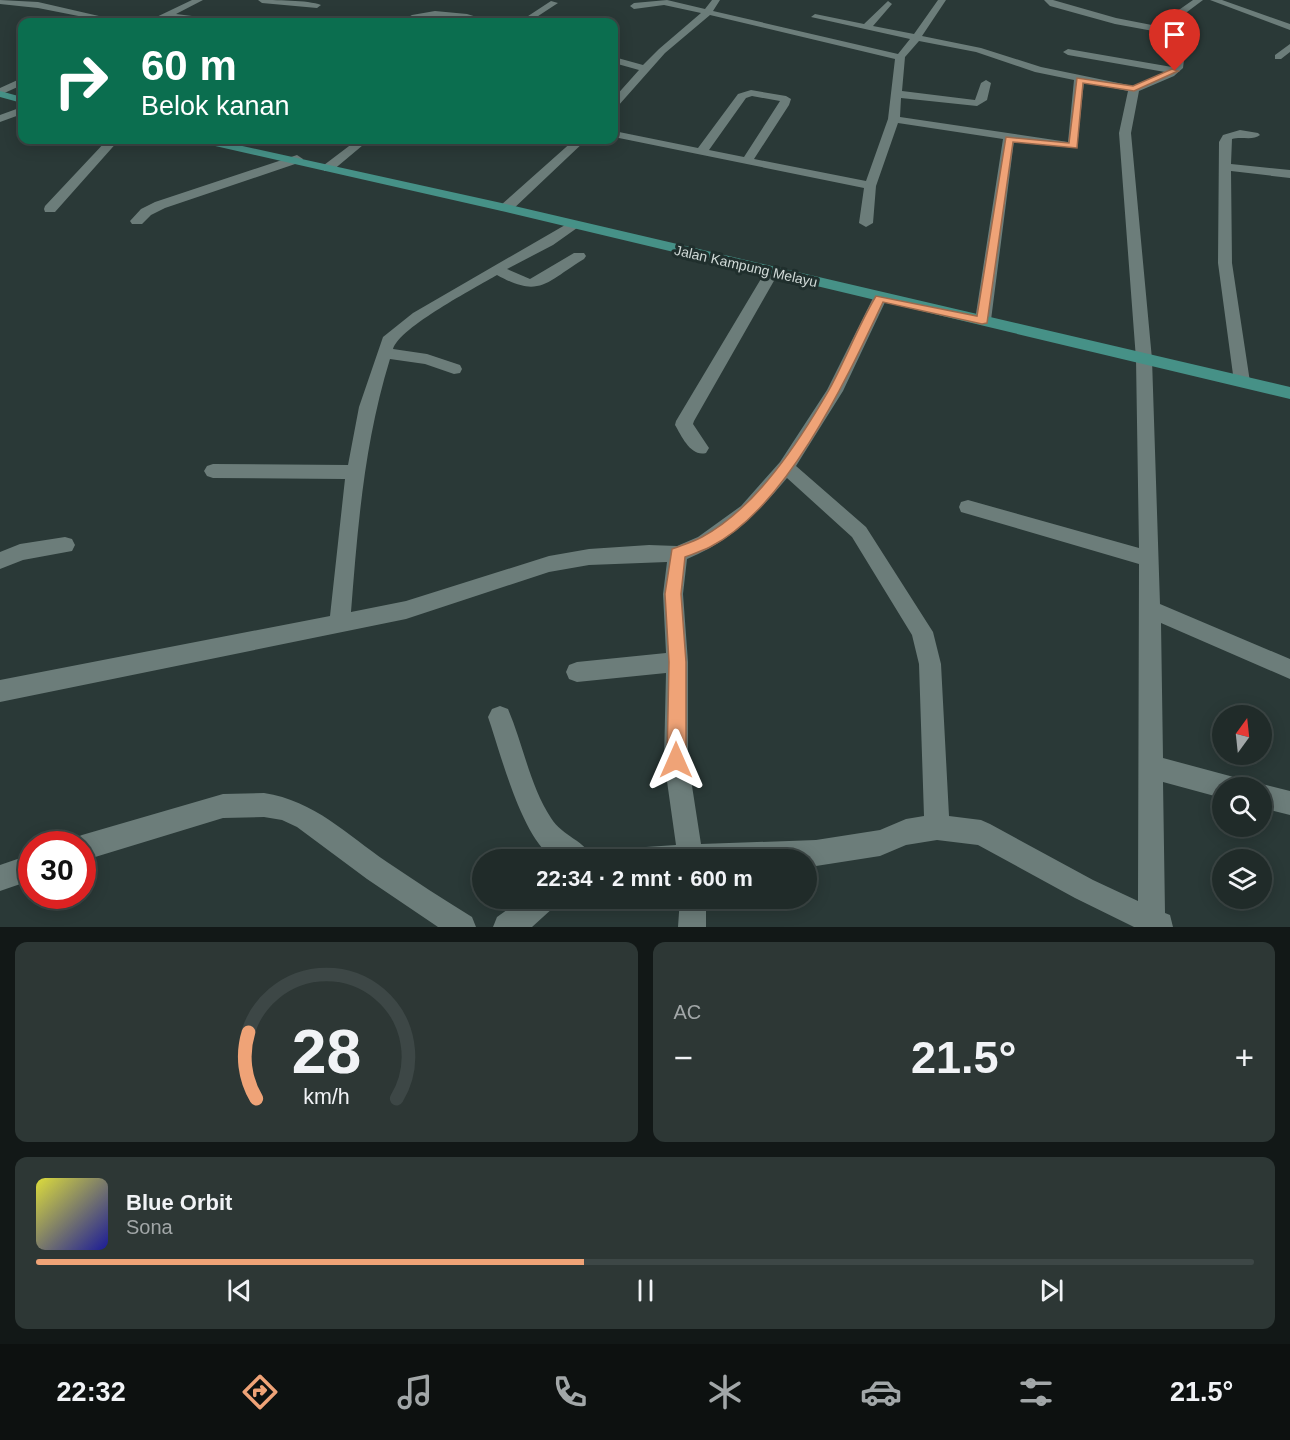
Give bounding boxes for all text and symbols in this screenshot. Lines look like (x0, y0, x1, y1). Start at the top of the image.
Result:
pin (1149, 9, 1200, 71)
icon: arrive (1158, 18, 1191, 51)
icon: right (42, 42, 120, 120)
text: 60 m (141, 42, 237, 89)
text: Belok kanan (141, 91, 290, 121)
street label: Jalan Kampung Melayu (673, 242, 819, 290)
north arrow (1212, 705, 1272, 765)
map controls (1212, 705, 1272, 909)
position arrow (644, 728, 708, 792)
button: search (1212, 777, 1272, 837)
speed limit sign: 30 (18, 831, 96, 909)
button: layers (1212, 849, 1272, 909)
text: 22:34 · 2 mnt · 600 m (536, 866, 753, 891)
text: AC (674, 1001, 701, 1023)
text: 28 (292, 1017, 361, 1086)
text: 21.5° (911, 1032, 1017, 1083)
text: − (674, 1039, 693, 1076)
text: + (1235, 1039, 1254, 1076)
text: km/h (303, 1085, 349, 1109)
text: Blue Orbit (126, 1190, 232, 1215)
text: Sona (126, 1216, 173, 1238)
icon: previous (223, 1274, 256, 1307)
icon: pause (629, 1274, 662, 1307)
icon: next (1035, 1274, 1068, 1307)
icon: directions (239, 1371, 281, 1413)
icon: music (394, 1371, 436, 1413)
icon: phone (549, 1371, 591, 1413)
icon: climate (704, 1371, 746, 1413)
icon: car (860, 1371, 902, 1413)
icon: filters (1015, 1371, 1057, 1413)
text: 22:32 (57, 1377, 126, 1407)
text: 21.5° (1170, 1377, 1233, 1407)

